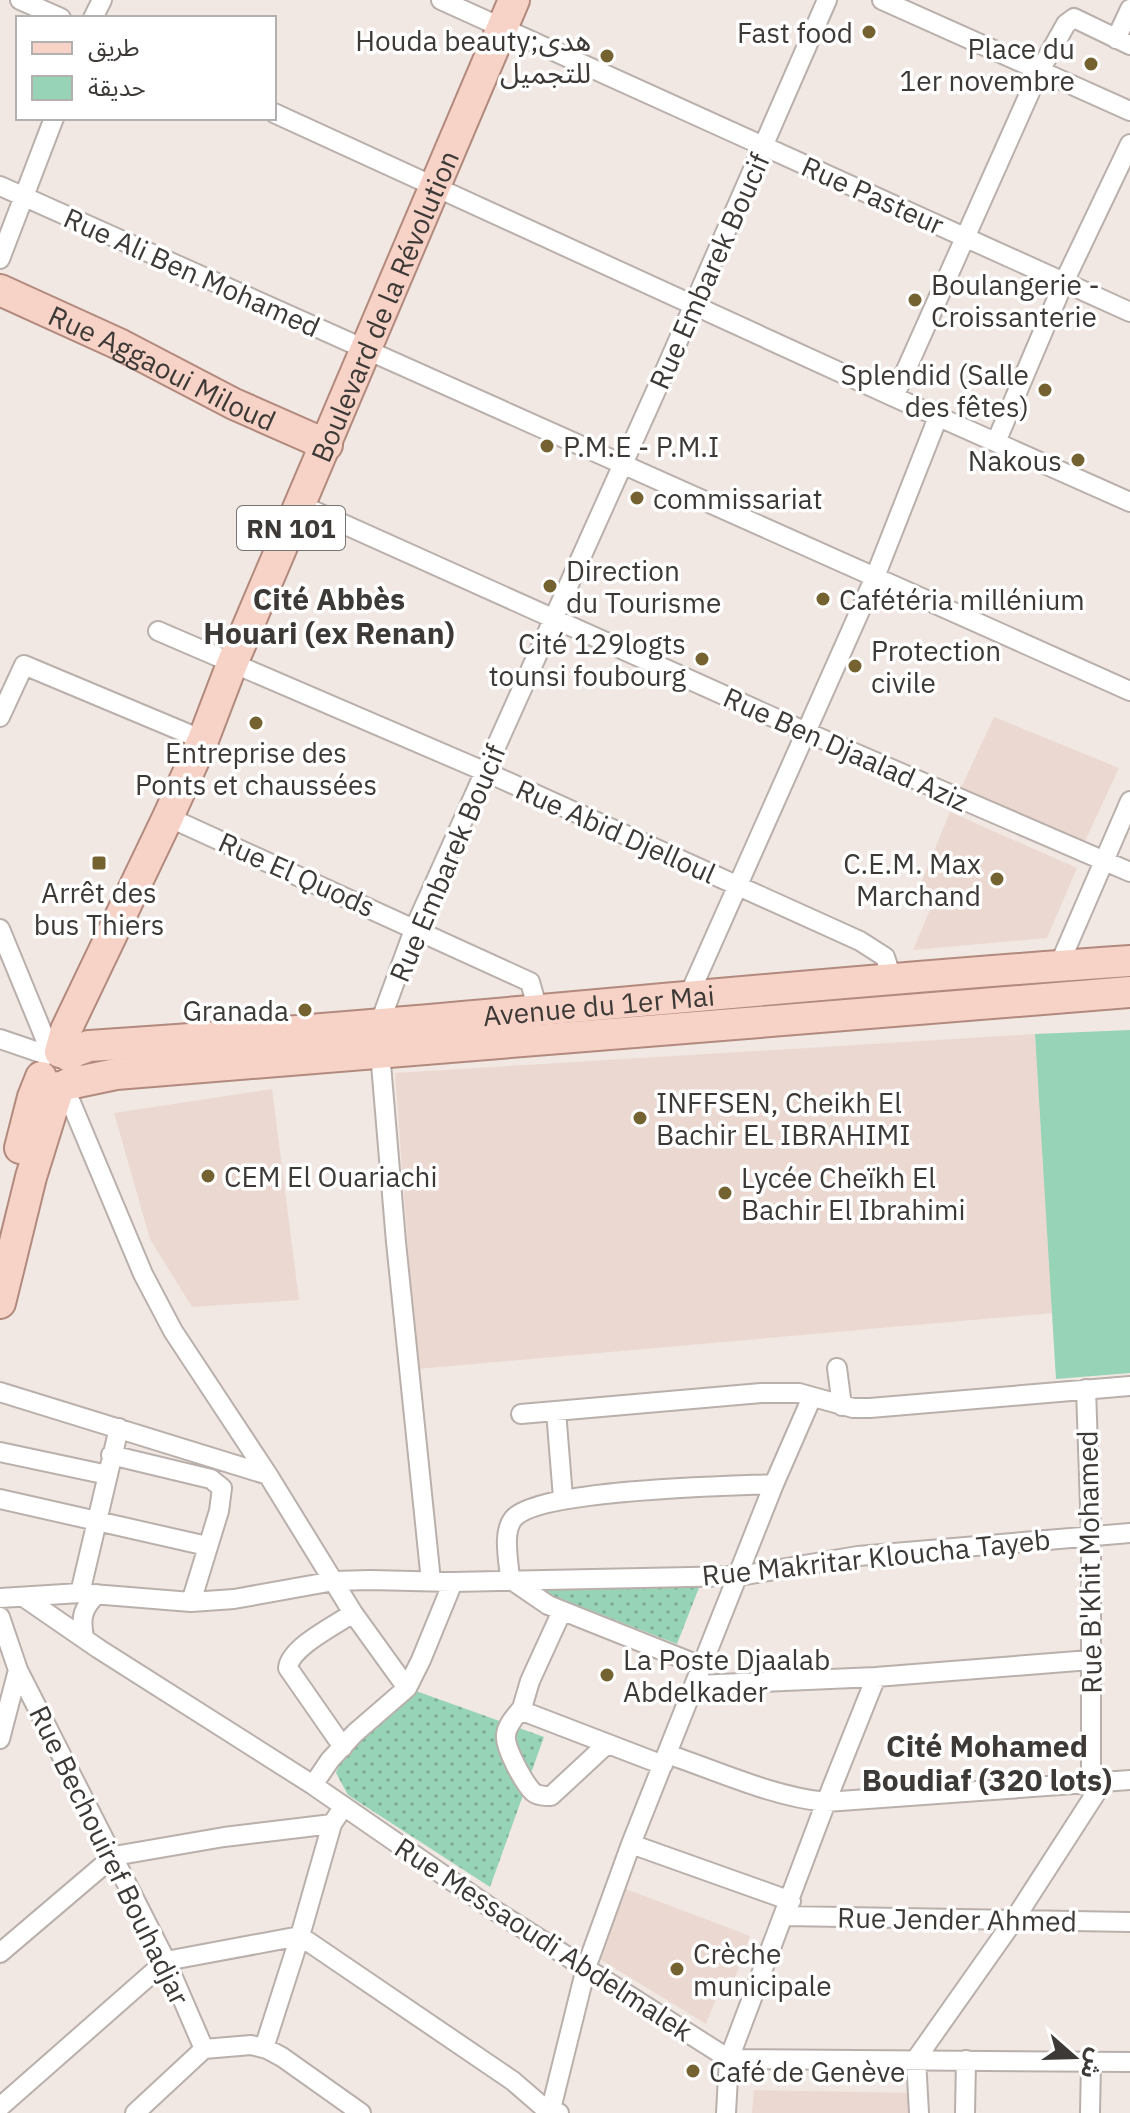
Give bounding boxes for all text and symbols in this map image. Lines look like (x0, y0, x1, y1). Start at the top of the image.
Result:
place label: Fast food (737, 14, 853, 51)
legend (16, 16, 276, 120)
place label: Houda beauty;هدى للتجميل (355, 22, 591, 91)
marker: Fast food (860, 23, 878, 41)
place label: Place du 1er novembre (899, 30, 1075, 99)
text: طريق (88, 31, 140, 63)
marker: Houda beauty;هدى للتجميل (598, 47, 616, 65)
marker: Place du 1er novembre (1082, 55, 1100, 73)
text: حديقة (88, 71, 146, 103)
street label: Boulevard de la Révolution (302, 144, 467, 467)
street label: Rue Embarek Boucif (640, 147, 778, 395)
street label: Rue Pasteur (796, 147, 950, 243)
street label: Rue Ali Ben Mohamed (58, 199, 326, 345)
place label: Boulangerie - Croissanterie (931, 266, 1100, 335)
marker: Boulangerie - Croissanterie (906, 291, 924, 309)
street label: Rue Aggaoui Miloud (43, 296, 282, 439)
place label: Splendid (Salle des fêtes) (840, 356, 1029, 425)
marker: Splendid (Salle des fêtes) (1036, 381, 1054, 399)
place label: P.M.E - P.M.I (563, 428, 719, 465)
marker: P.M.E - P.M.I (538, 437, 556, 455)
place label: Nakous (968, 442, 1062, 479)
marker: Nakous (1069, 451, 1087, 469)
place label: commissariat (653, 480, 823, 517)
marker: commissariat (628, 489, 646, 507)
road number: RN 101 (237, 506, 345, 550)
place label: Direction du Tourisme (566, 552, 721, 621)
marker: Direction du Tourisme (541, 577, 559, 595)
district label: Cité Abbès Houari (ex Renan) (203, 579, 455, 652)
place label: Cafétéria millénium (839, 581, 1085, 618)
marker: Cafétéria millénium (814, 590, 832, 608)
place label: Cité 129logts tounsi foubourg (489, 625, 686, 694)
place label: Protection civile (871, 632, 1001, 701)
marker: Cité 129logts tounsi foubourg (693, 650, 711, 668)
marker: Protection civile (846, 657, 864, 675)
street label: Rue Ben Djaalad Aziz (718, 678, 974, 820)
marker: Entreprise des Ponts et chaussées (247, 714, 265, 732)
place label: Entreprise des Ponts et chaussées (135, 734, 377, 803)
street label: Rue Embarek Boucif (380, 739, 514, 987)
street label: Rue Abid Djelloul (510, 770, 722, 892)
street label: Rue El Quods (213, 823, 381, 925)
place label: C.E.M. Max Marchand (843, 845, 981, 914)
marker: Arrêt des bus Thiers (90, 854, 108, 872)
marker: C.E.M. Max Marchand (988, 870, 1006, 888)
place label: Arrêt des bus Thiers (34, 874, 164, 943)
street label: Avenue du 1er Mai (481, 976, 716, 1034)
place label: Granada (182, 992, 289, 1029)
marker: Granada (296, 1001, 314, 1019)
place label: INFFSEN, Cheikh El Bachir EL IBRAHIMI (656, 1084, 910, 1153)
marker: INFFSEN, Cheikh El Bachir EL IBRAHIMI (631, 1109, 649, 1127)
place label: CEM El Ouariachi (224, 1158, 438, 1195)
place label: Lycée Cheïkh El Bachir El Ibrahimi (741, 1159, 966, 1228)
marker: CEM El Ouariachi (199, 1167, 217, 1185)
marker: Lycée Cheïkh El Bachir El Ibrahimi (716, 1184, 734, 1202)
street label: Rue B'Khit Mohamed (1068, 1430, 1110, 1694)
street label: Rue Makritar Kloucha Tayeb (700, 1520, 1052, 1594)
place label: La Poste Djaalab Abdelkader (623, 1641, 830, 1710)
marker: La Poste Djaalab Abdelkader (598, 1666, 616, 1684)
street label: Rue Bechouiref Bouhadjar (21, 1699, 199, 2011)
district label: Cité Mohamed Boudiaf (320 lots) (862, 1726, 1112, 1799)
street label: Rue Messaoudi Abdelmalek (388, 1829, 700, 2049)
street label: Rue Jender Ahmed (837, 1898, 1077, 1940)
place label: Crèche municipale (693, 1935, 832, 2004)
marker: Crèche municipale (668, 1960, 686, 1978)
north arrow (1034, 2017, 1114, 2097)
text: ش (1074, 2045, 1112, 2083)
place label: Café de Genève (709, 2053, 905, 2090)
marker: Café de Genève (684, 2062, 702, 2080)

